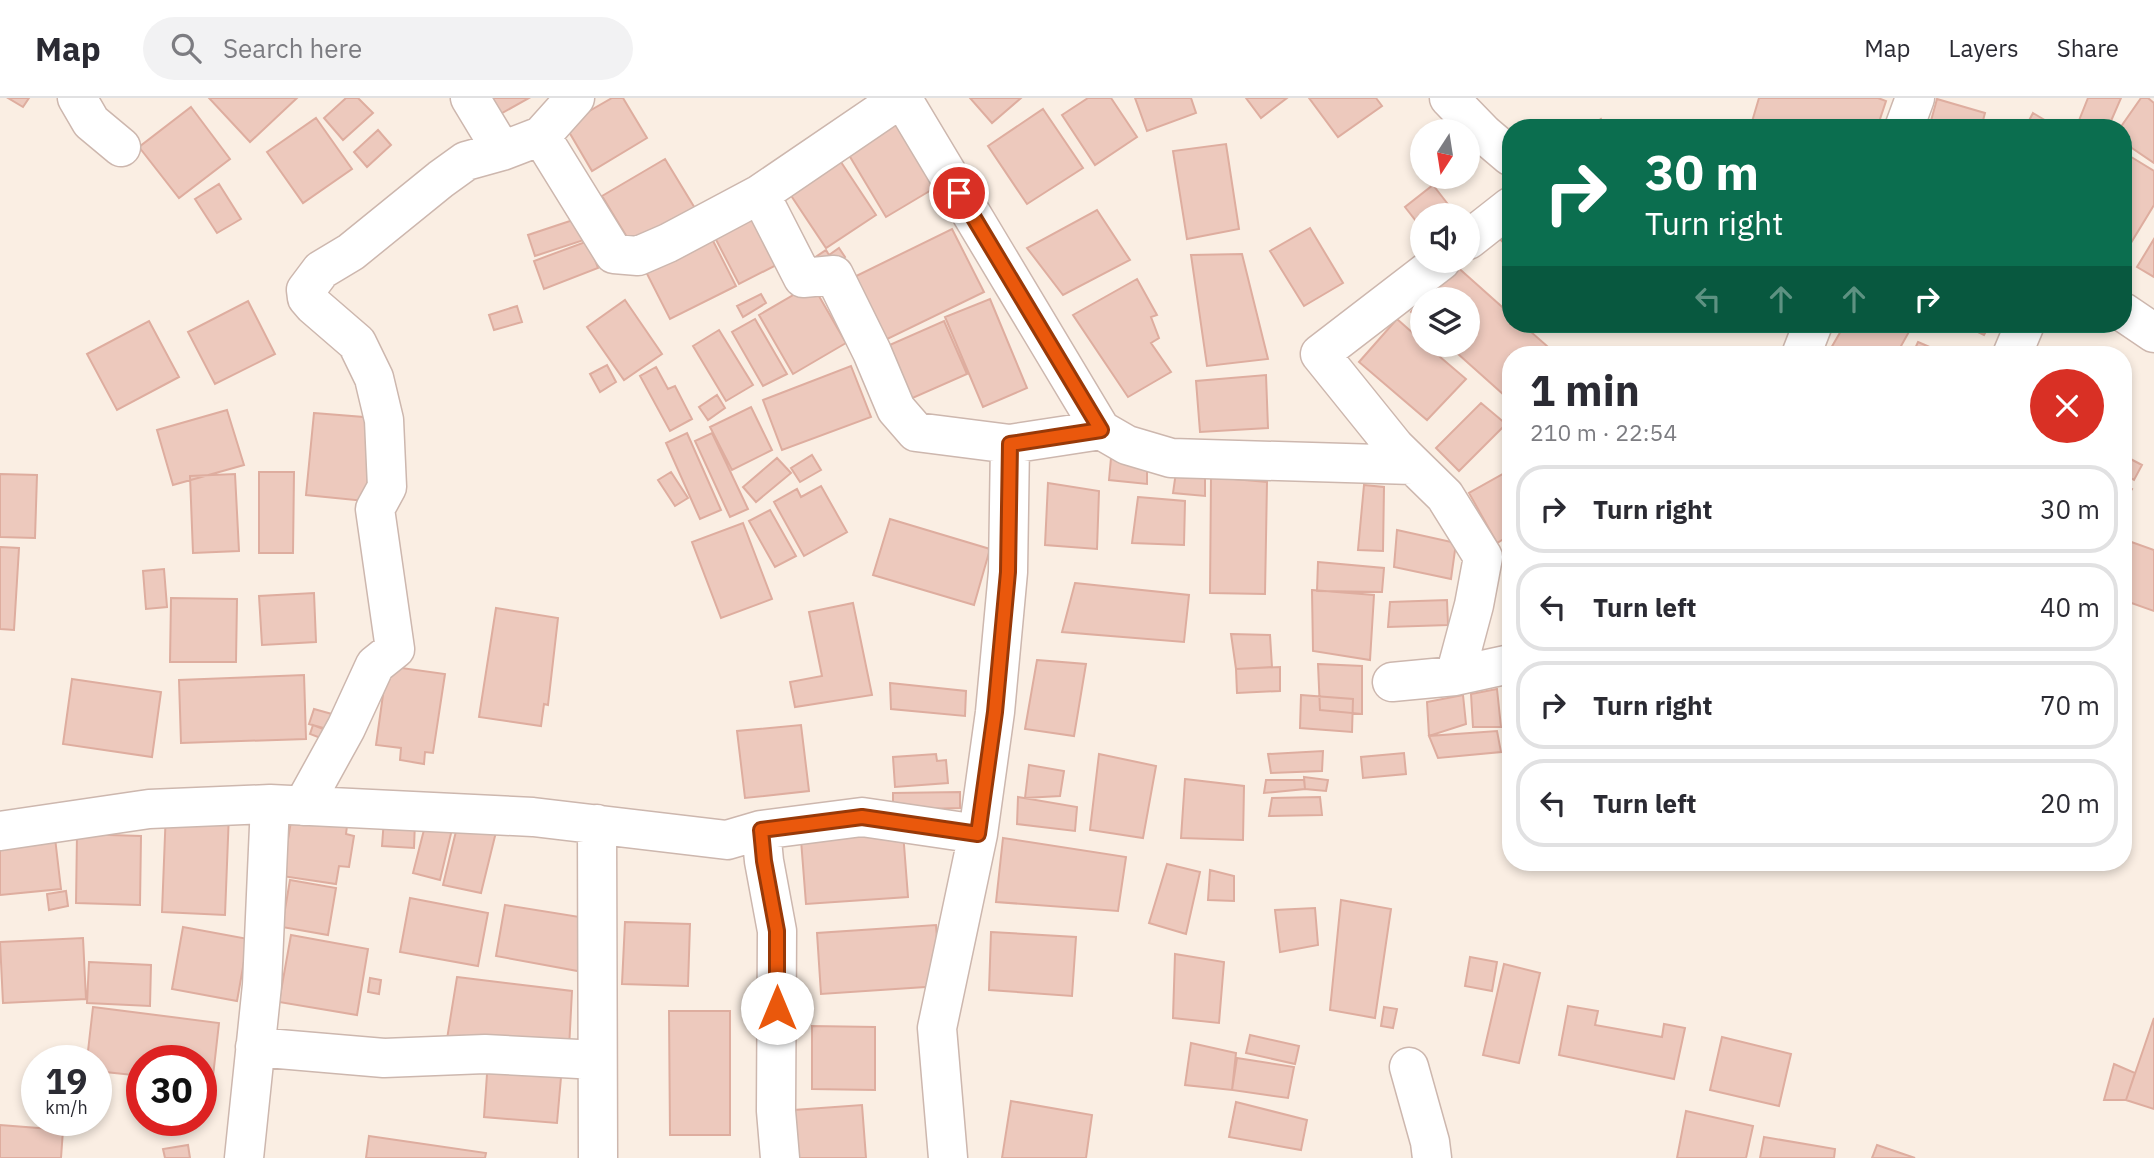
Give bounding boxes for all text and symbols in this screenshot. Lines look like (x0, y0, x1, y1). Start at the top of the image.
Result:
search box (143, 17, 633, 80)
text: Map (35, 27, 101, 70)
icon: search (167, 29, 205, 67)
text: Search here (223, 31, 362, 65)
text: Map (1864, 32, 1911, 64)
text: Layers (1949, 32, 2019, 64)
text: Share (2057, 32, 2119, 64)
north arrow (1410, 119, 1480, 189)
map controls (1410, 119, 1480, 357)
text: 30 m (1645, 140, 1759, 203)
icon: right (1530, 147, 1621, 238)
pin (929, 163, 989, 223)
icon: arrive (940, 174, 978, 212)
text: Turn right (1645, 202, 1783, 244)
button: sound (1410, 203, 1480, 273)
icon: left (1689, 280, 1727, 318)
icon: ahead (1762, 280, 1800, 318)
icon: ahead (1835, 280, 1873, 318)
icon: right (1908, 280, 1946, 318)
button: layers (1410, 287, 1480, 357)
text: 1 min (1530, 363, 1640, 418)
button: close (2030, 369, 2104, 443)
text: 210 m · 22:54 (1530, 417, 1677, 447)
icon: right (1534, 490, 1572, 528)
text: Turn right (1593, 492, 1712, 526)
text: 30 m (2040, 492, 2100, 526)
icon: left (1534, 588, 1572, 626)
text: Turn left (1593, 590, 1696, 624)
text: 40 m (2040, 590, 2100, 624)
icon: right (1534, 686, 1572, 724)
text: Turn right (1593, 688, 1712, 722)
text: 70 m (2040, 688, 2100, 722)
icon: left (1534, 784, 1572, 822)
text: Turn left (1593, 786, 1696, 820)
text: 20 m (2040, 786, 2100, 820)
position arrow (740, 971, 814, 1045)
speed limit sign: 30 (126, 1045, 217, 1136)
text: 19 (45, 1058, 88, 1104)
text: km/h (45, 1096, 88, 1119)

